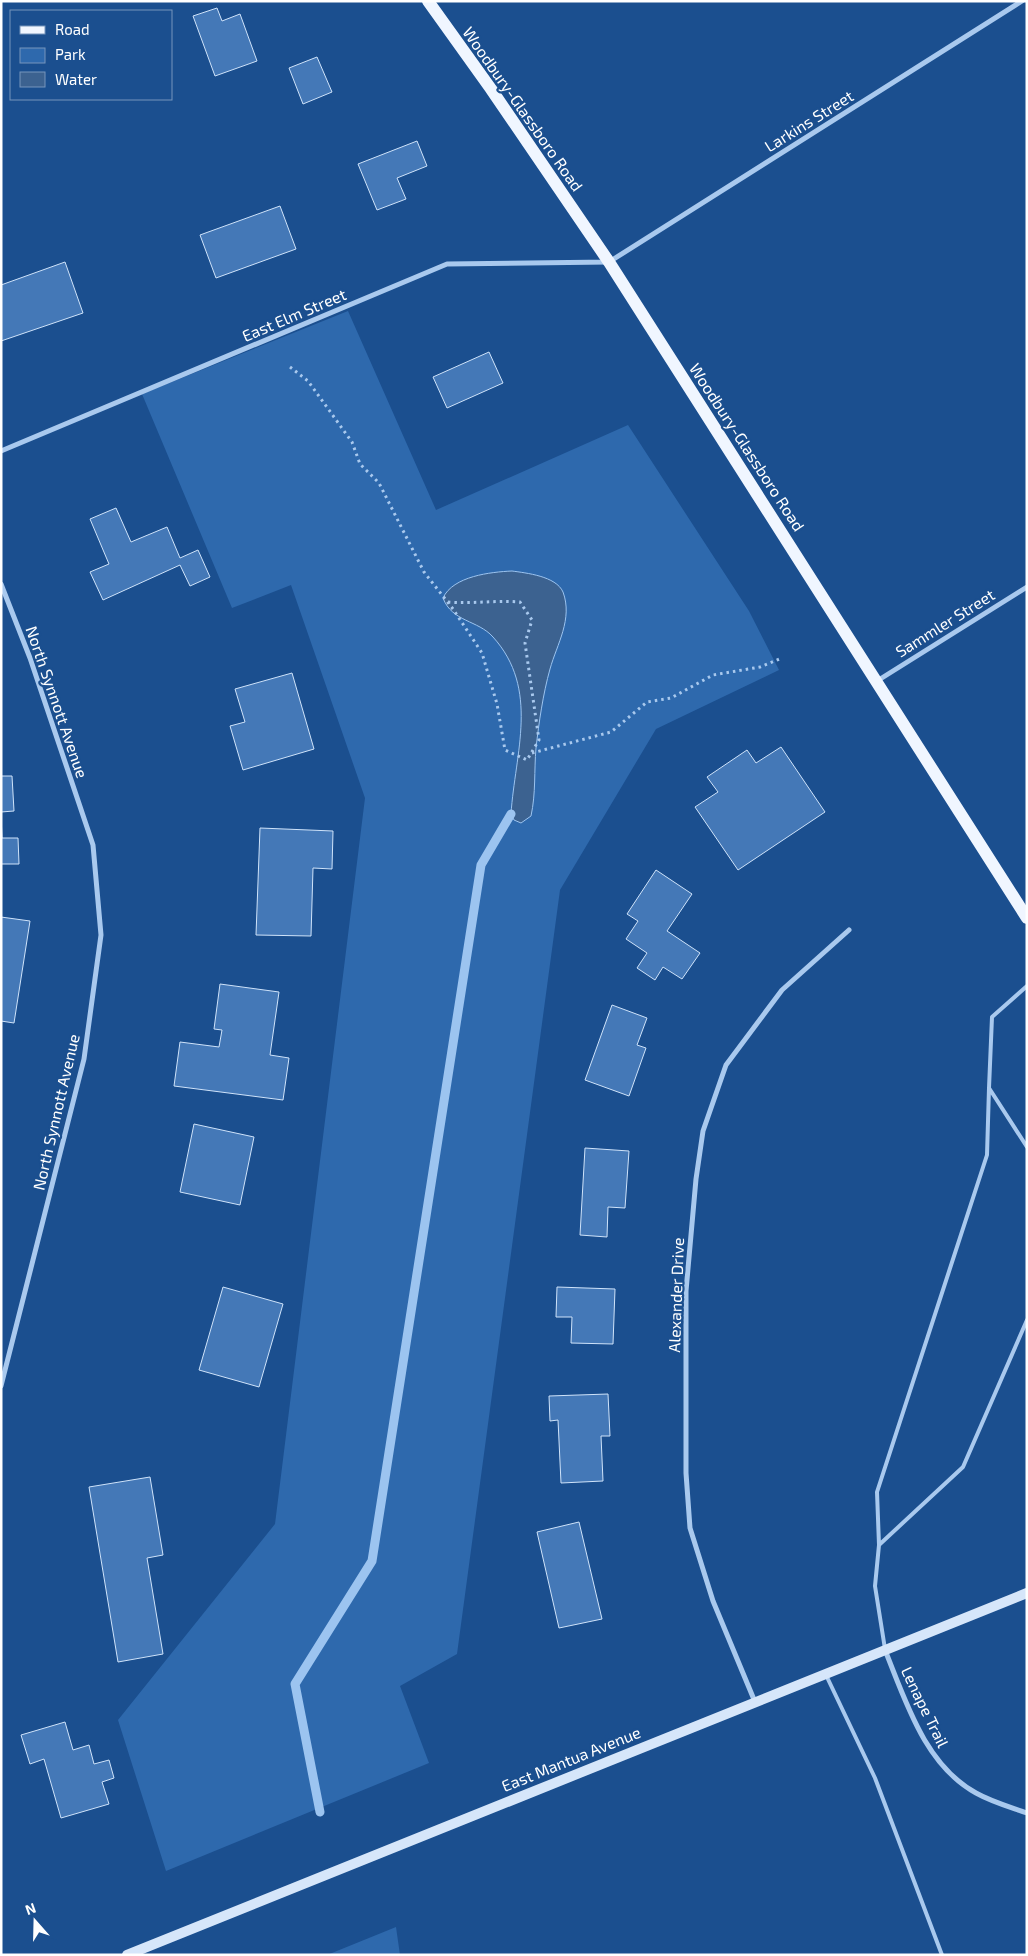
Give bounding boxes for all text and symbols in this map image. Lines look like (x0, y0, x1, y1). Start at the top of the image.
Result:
legend (10, 10, 172, 100)
text: Road (55, 20, 90, 38)
street label: Woodbury-Glassboro Road (459, 23, 587, 195)
text: Park (55, 45, 86, 63)
text: Water (55, 70, 97, 88)
street label: Larkins Street (761, 86, 857, 155)
street label: East Elm Street (239, 284, 349, 345)
street label: Woodbury-Glassboro Road (686, 359, 809, 534)
street label: Sammler Street (892, 585, 998, 661)
street label: North Synnott Avenue (22, 623, 92, 780)
street label: North Synnott Avenue (28, 1032, 83, 1192)
street label: Alexander Drive (664, 1237, 687, 1353)
street label: Lenape Trail (898, 1663, 953, 1751)
street label: East Mantua Avenue (498, 1722, 643, 1795)
north arrow (10, 1896, 60, 1946)
text: N (23, 1899, 38, 1918)

